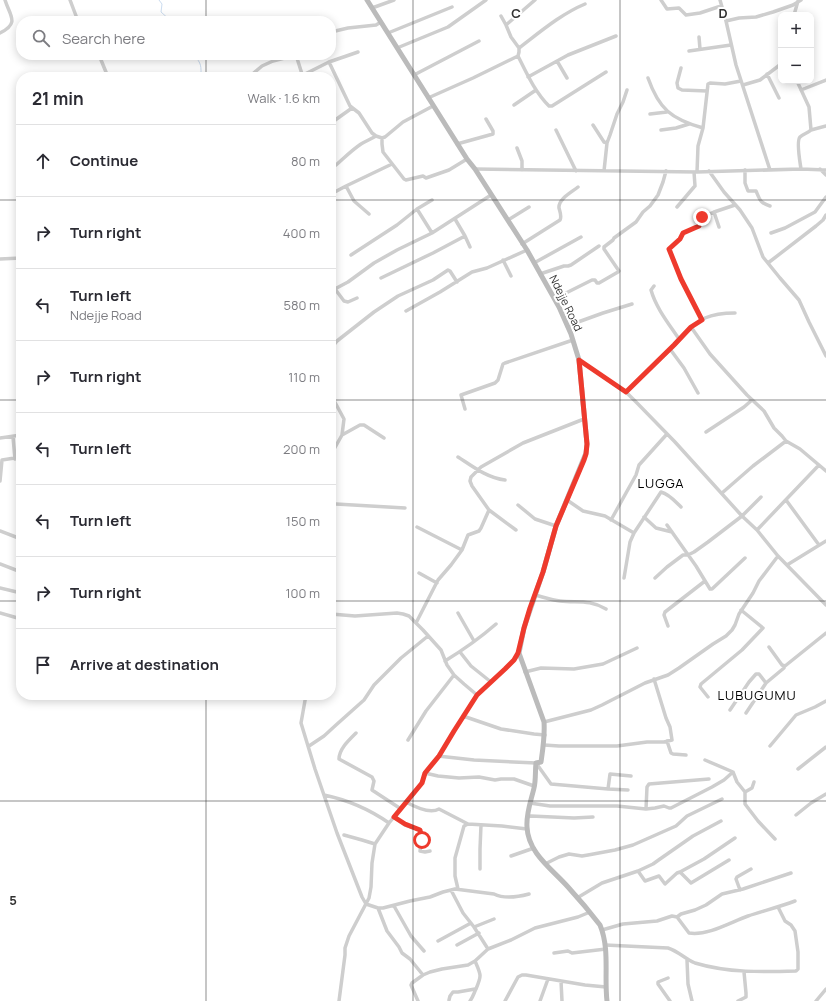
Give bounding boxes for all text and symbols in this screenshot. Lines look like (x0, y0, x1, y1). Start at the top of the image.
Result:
text: C (511, 4, 521, 22)
text: D (718, 4, 728, 22)
map controls (778, 12, 814, 84)
button: + (778, 12, 814, 48)
search box (16, 16, 336, 60)
icon: search (30, 27, 52, 49)
text: Search here (62, 28, 145, 49)
button: − (778, 48, 814, 84)
text: 21 min (32, 87, 84, 110)
text: Walk · 1.6 km (248, 89, 320, 107)
icon: ahead (32, 150, 54, 172)
text: Continue (70, 150, 138, 171)
text: 80 m (291, 152, 320, 170)
route end (693, 208, 711, 226)
icon: right (32, 222, 54, 244)
text: Turn right (70, 222, 141, 243)
text: 400 m (283, 224, 320, 242)
street label: Ndejje Road (546, 272, 586, 333)
text: Turn left (70, 285, 132, 306)
icon: left (32, 294, 54, 316)
text: 580 m (283, 296, 320, 314)
text: Ndejje Road (70, 306, 142, 324)
icon: right (32, 366, 54, 388)
text: Turn right (70, 366, 141, 387)
text: 110 m (288, 368, 320, 386)
icon: left (32, 438, 54, 460)
text: Turn left (70, 438, 132, 459)
text: 200 m (283, 440, 320, 458)
district label: LUGGA (637, 474, 685, 492)
icon: left (32, 510, 54, 532)
text: Turn left (70, 510, 132, 531)
text: 150 m (286, 512, 320, 530)
icon: right (32, 582, 54, 604)
text: Turn right (70, 582, 141, 603)
text: 100 m (285, 584, 320, 602)
icon: arrive (32, 654, 54, 676)
text: Arrive at destination (70, 654, 219, 675)
district label: LUBUGUMU (717, 686, 797, 704)
route start (413, 831, 431, 849)
text: 5 (9, 891, 17, 909)

